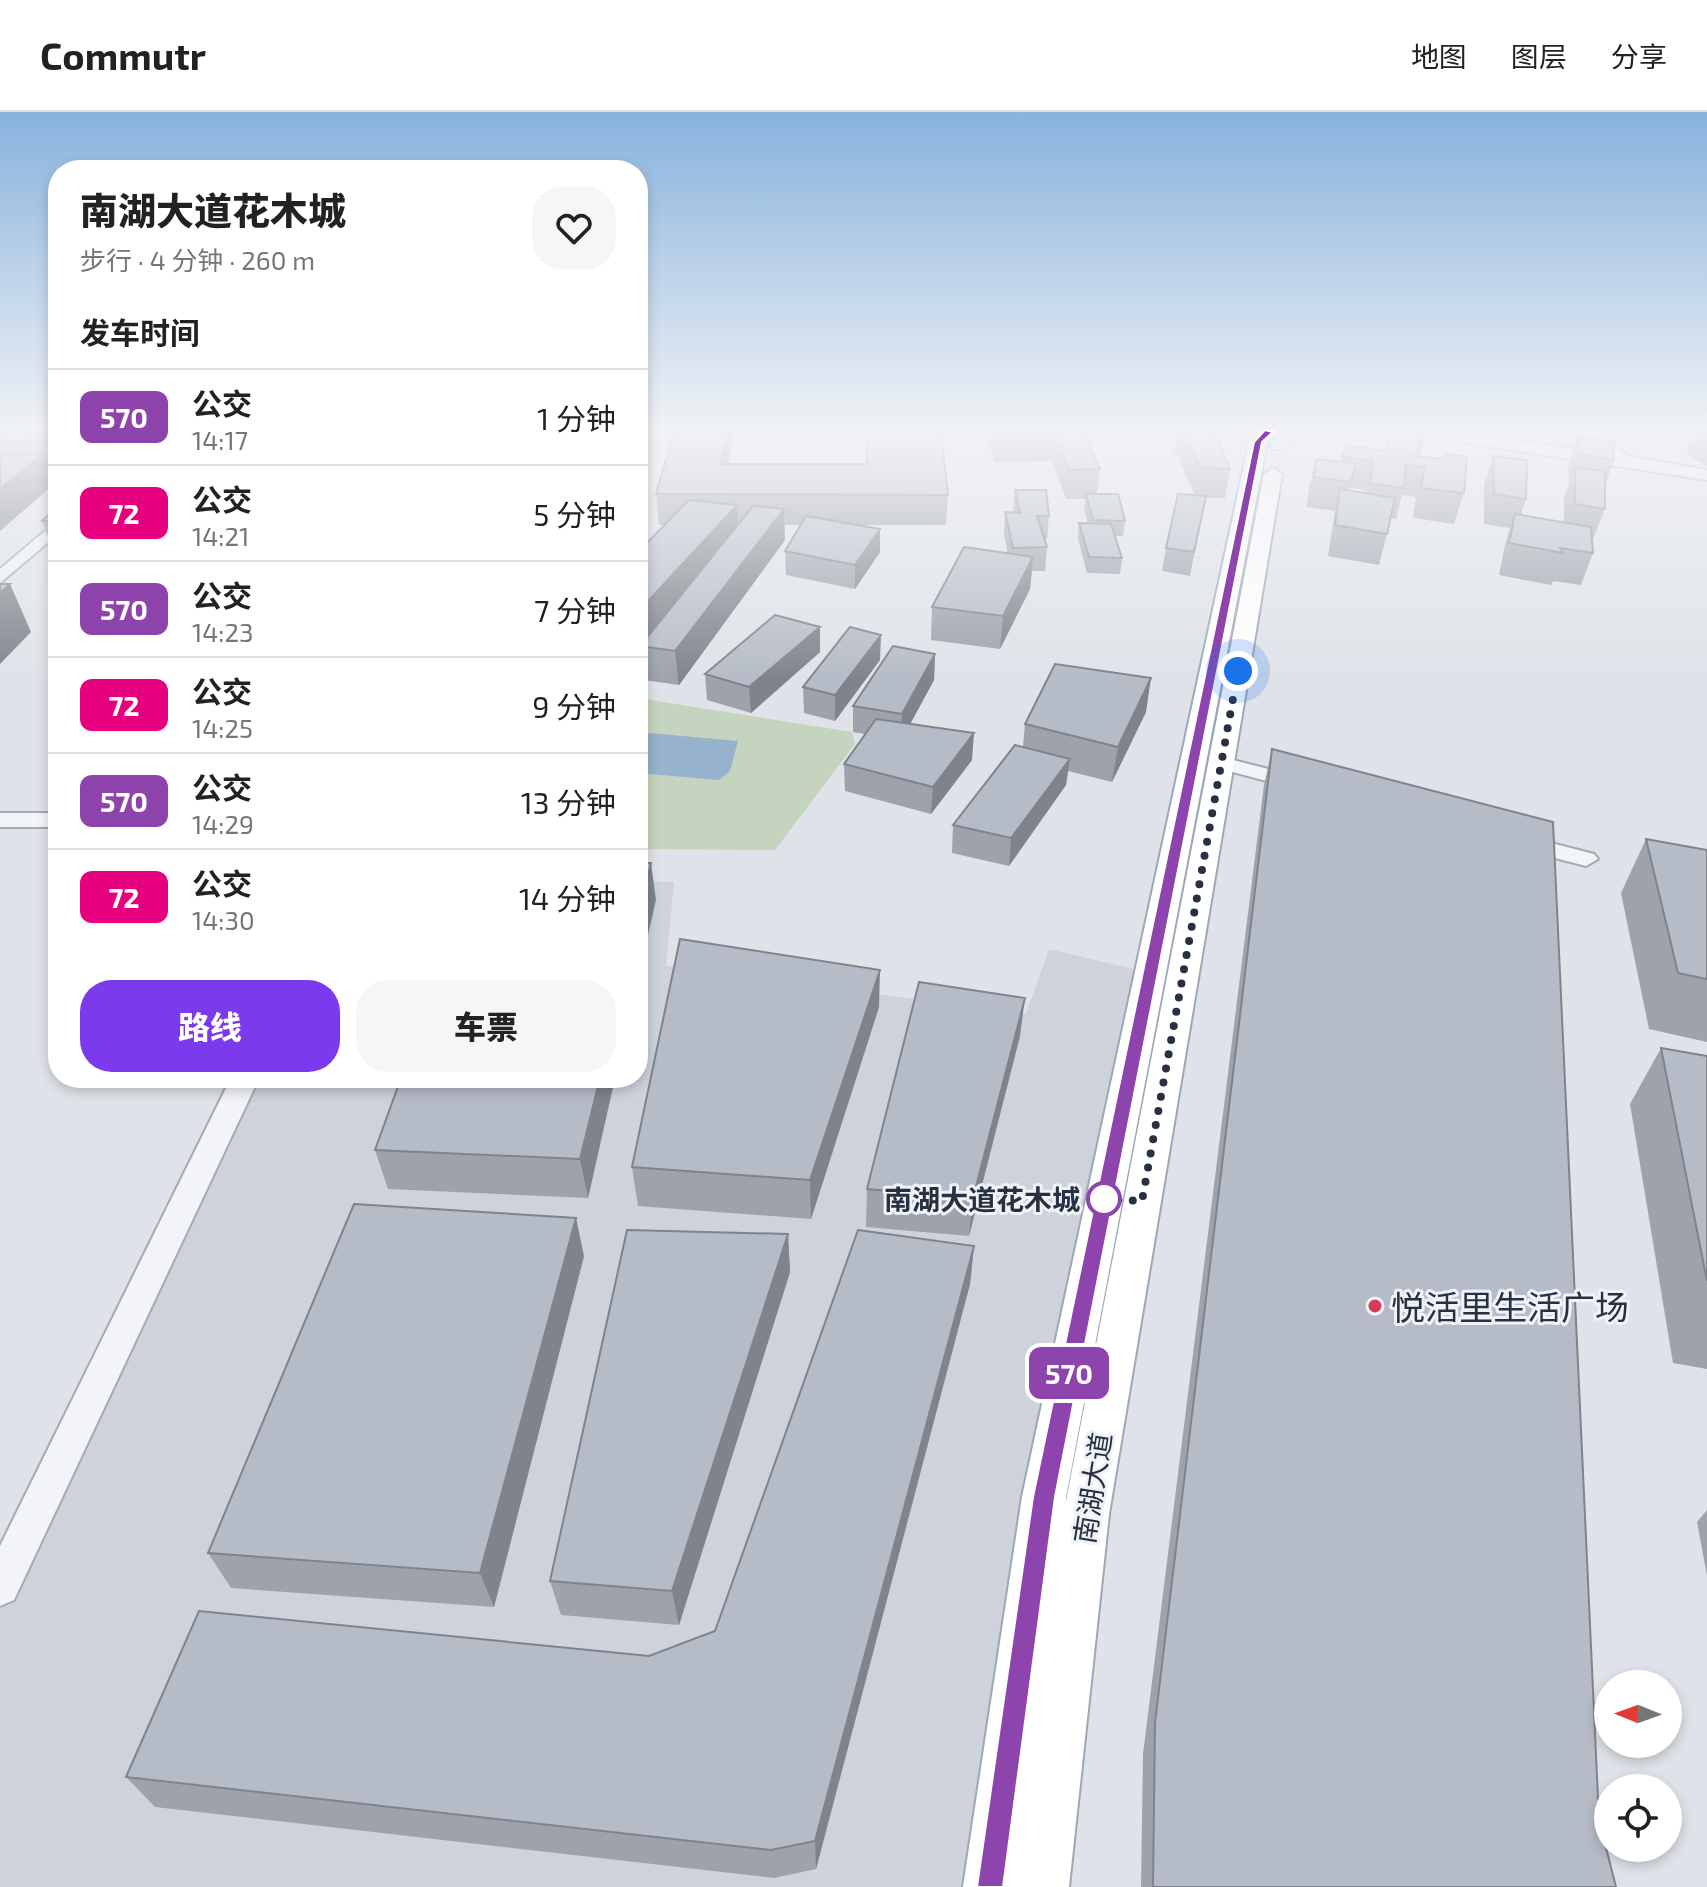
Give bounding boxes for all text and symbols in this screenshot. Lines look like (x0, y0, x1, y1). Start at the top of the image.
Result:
text: Commutr (40, 32, 206, 78)
text: 地图 (1411, 39, 1467, 73)
text: 图层 (1511, 39, 1567, 73)
text: 分享 (1611, 39, 1667, 73)
button: heart (532, 186, 616, 270)
text: 南湖大道花木城 (80, 187, 346, 233)
text: 步行 · 4 分钟 · 260 m (80, 244, 315, 275)
text: 发车时间 (80, 314, 200, 350)
text: 公交 (192, 385, 252, 421)
text: 570 (100, 400, 148, 434)
text: 1 分钟 (537, 400, 616, 436)
text: 14:17 (192, 424, 248, 455)
text: 公交 (192, 481, 252, 517)
text: 72 (108, 496, 140, 530)
text: 5 分钟 (533, 496, 616, 532)
text: 14:21 (192, 520, 249, 551)
text: 公交 (192, 577, 252, 613)
text: 570 (100, 592, 148, 626)
text: 7 分钟 (534, 592, 616, 628)
text: 14:23 (192, 616, 254, 647)
your location (1218, 651, 1258, 691)
text: 公交 (192, 673, 252, 709)
text: 72 (108, 688, 140, 722)
text: 9 分钟 (532, 688, 616, 724)
text: 14:25 (192, 712, 253, 743)
text: 公交 (192, 769, 252, 805)
text: 570 (100, 784, 148, 818)
text: 13 分钟 (521, 784, 616, 820)
text: 14:29 (192, 808, 254, 839)
text: 公交 (192, 865, 252, 901)
text: 72 (108, 880, 140, 914)
text: 14 分钟 (519, 880, 616, 916)
text: 14:30 (192, 904, 255, 935)
button: 路线 (80, 980, 340, 1072)
button: 车票 (356, 980, 616, 1072)
place label: 南湖大道花木城 (884, 1182, 1080, 1216)
marker: 南湖大道花木城 (1087, 1182, 1121, 1216)
place label: 悦活里生活广场 (1391, 1286, 1629, 1327)
marker: 悦活里生活广场 (1366, 1297, 1384, 1315)
line badge: 570 (1023, 1347, 1115, 1399)
text: 570 (1045, 1356, 1093, 1390)
street label: 南湖大道 (1066, 1430, 1118, 1546)
north arrow (1594, 1670, 1682, 1758)
map controls (1594, 1670, 1682, 1862)
button: locate (1594, 1774, 1682, 1862)

